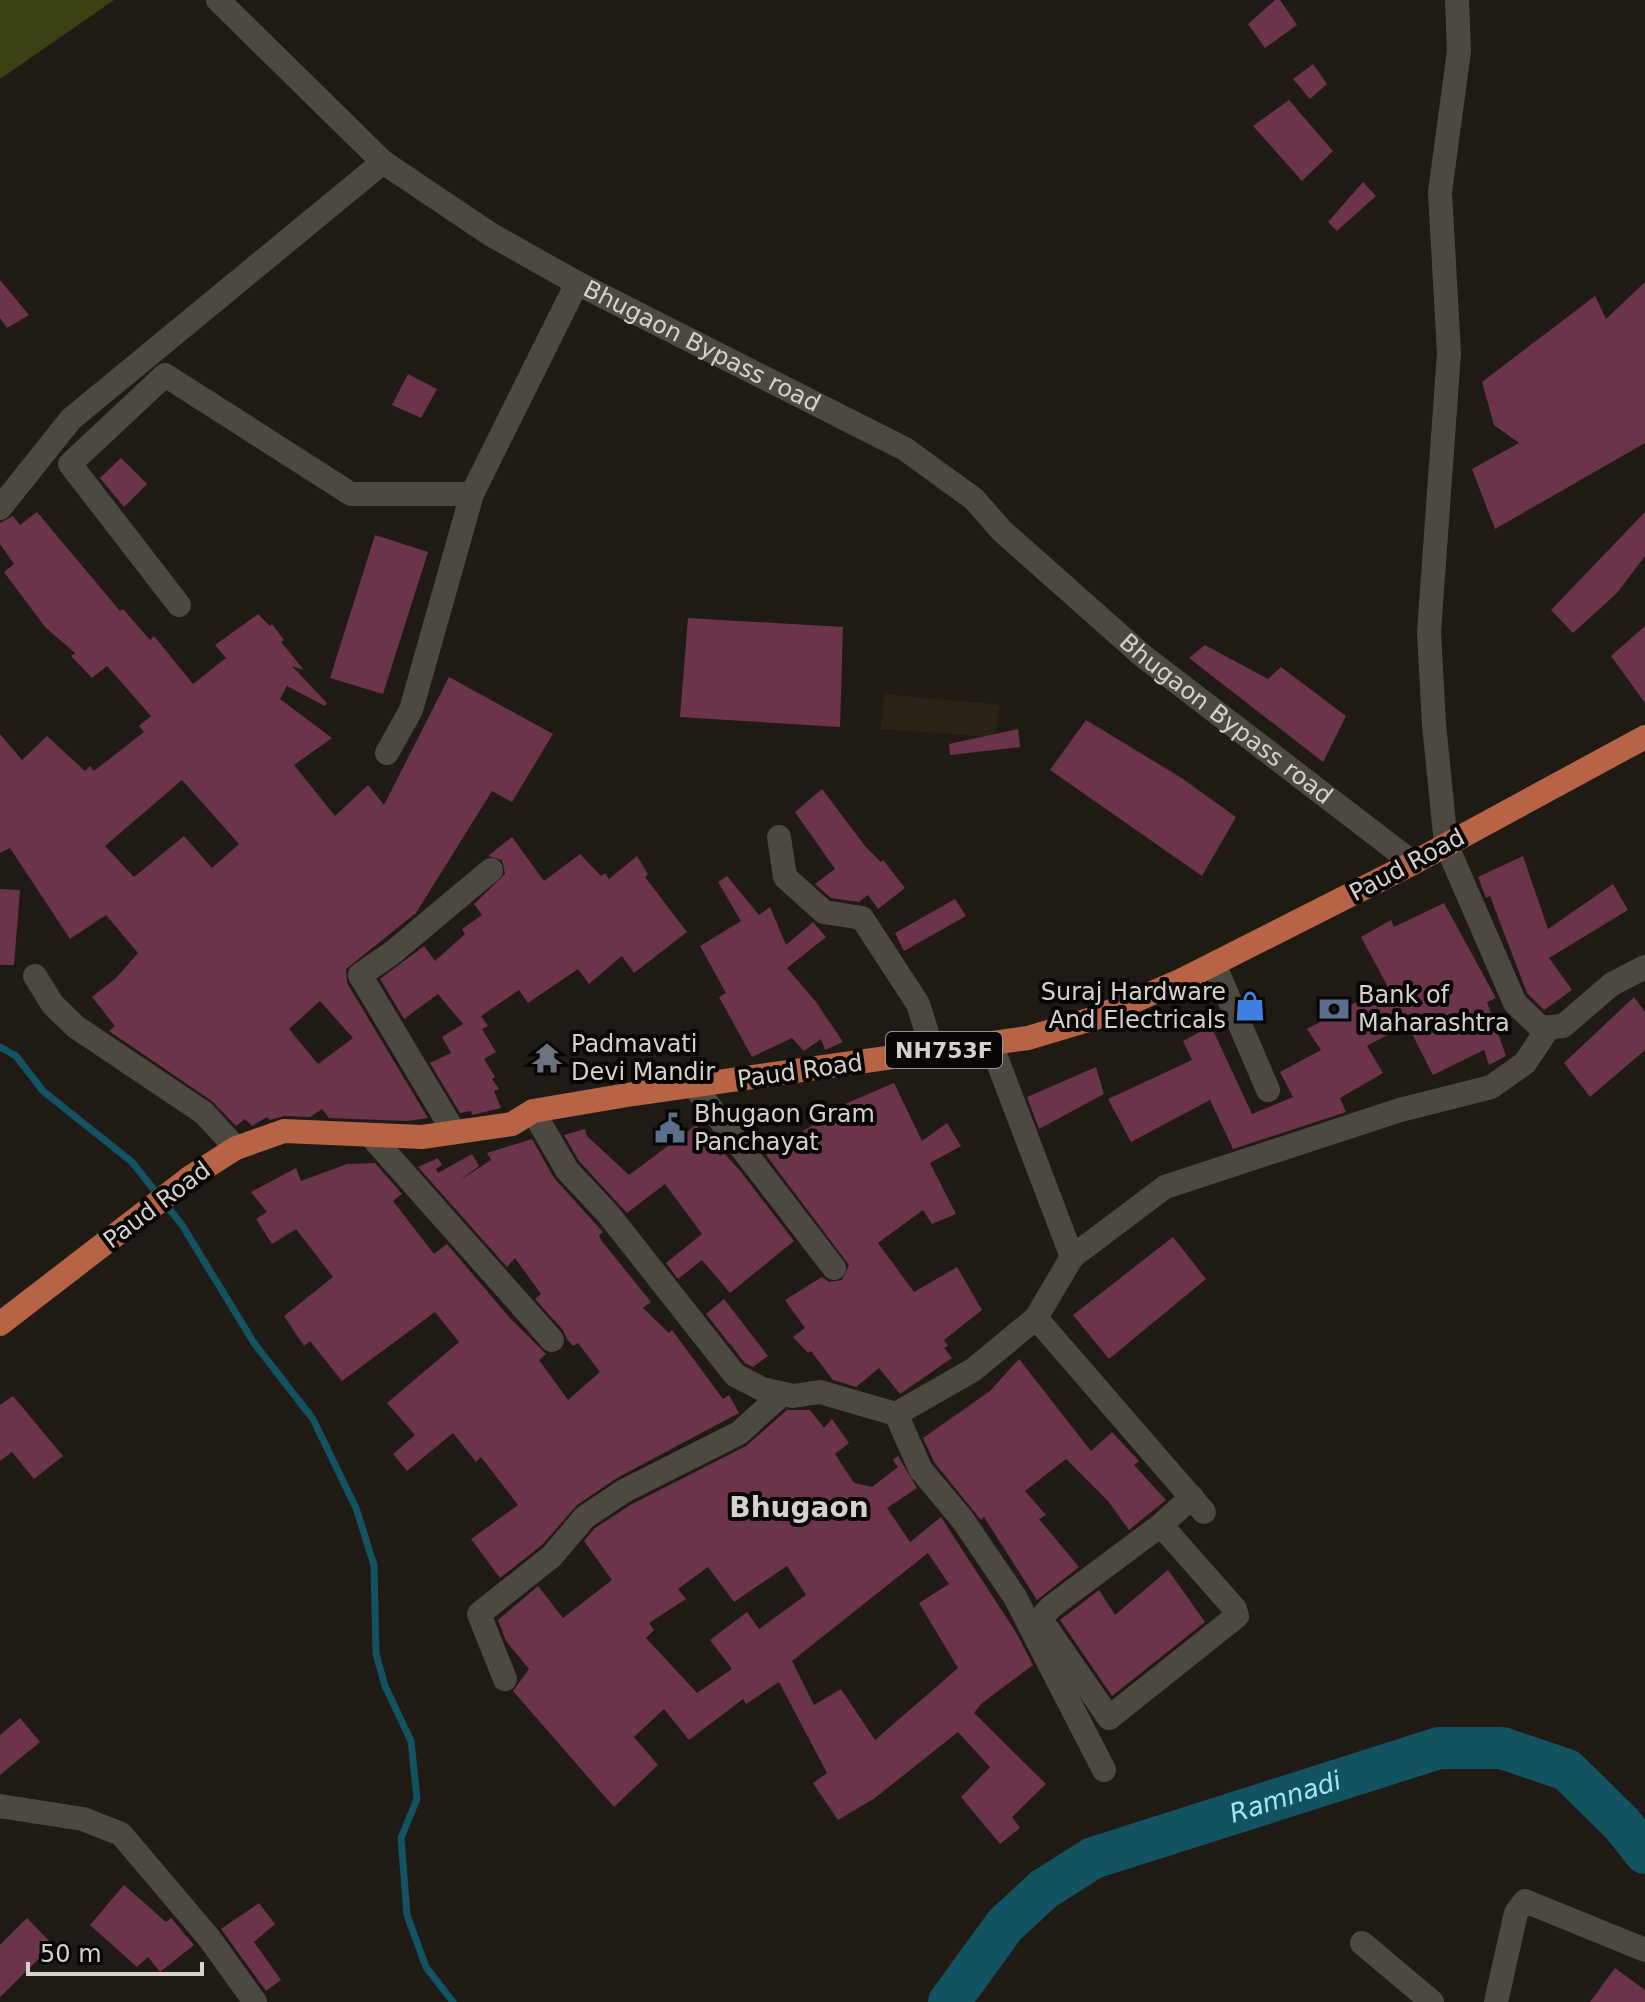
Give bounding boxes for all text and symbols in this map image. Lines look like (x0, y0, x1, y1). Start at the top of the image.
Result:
street label: Bhugaon Bypass road (579, 275, 825, 418)
street label: Bhugaon Bypass road (1114, 628, 1338, 810)
street label: Paud Road (1345, 823, 1469, 907)
place label: Suraj Hardware And Electricals (1041, 978, 1226, 1034)
place label: Bank of Maharashtra (1358, 981, 1510, 1037)
shop icon: Suraj Hardware And Electricals (1233, 989, 1267, 1023)
bank icon: Bank of Maharashtra (1317, 992, 1351, 1026)
place label: Padmavati Devi Mandir (571, 1030, 715, 1086)
road number: NH753F (886, 1032, 1002, 1068)
temple icon: Padmavati Devi Mandir (530, 1041, 564, 1075)
street label: Paud Road (735, 1048, 865, 1094)
place label: Bhugaon Gram Panchayat (694, 1100, 875, 1156)
public building icon: Bhugaon Gram Panchayat (653, 1111, 687, 1145)
street label: Paud Road (98, 1156, 216, 1254)
district label: Bhugaon (729, 1491, 869, 1524)
water label: Ramnadi (1226, 1765, 1346, 1829)
scale bar (28, 1926, 202, 1976)
text: 50 m (40, 1940, 102, 1968)

